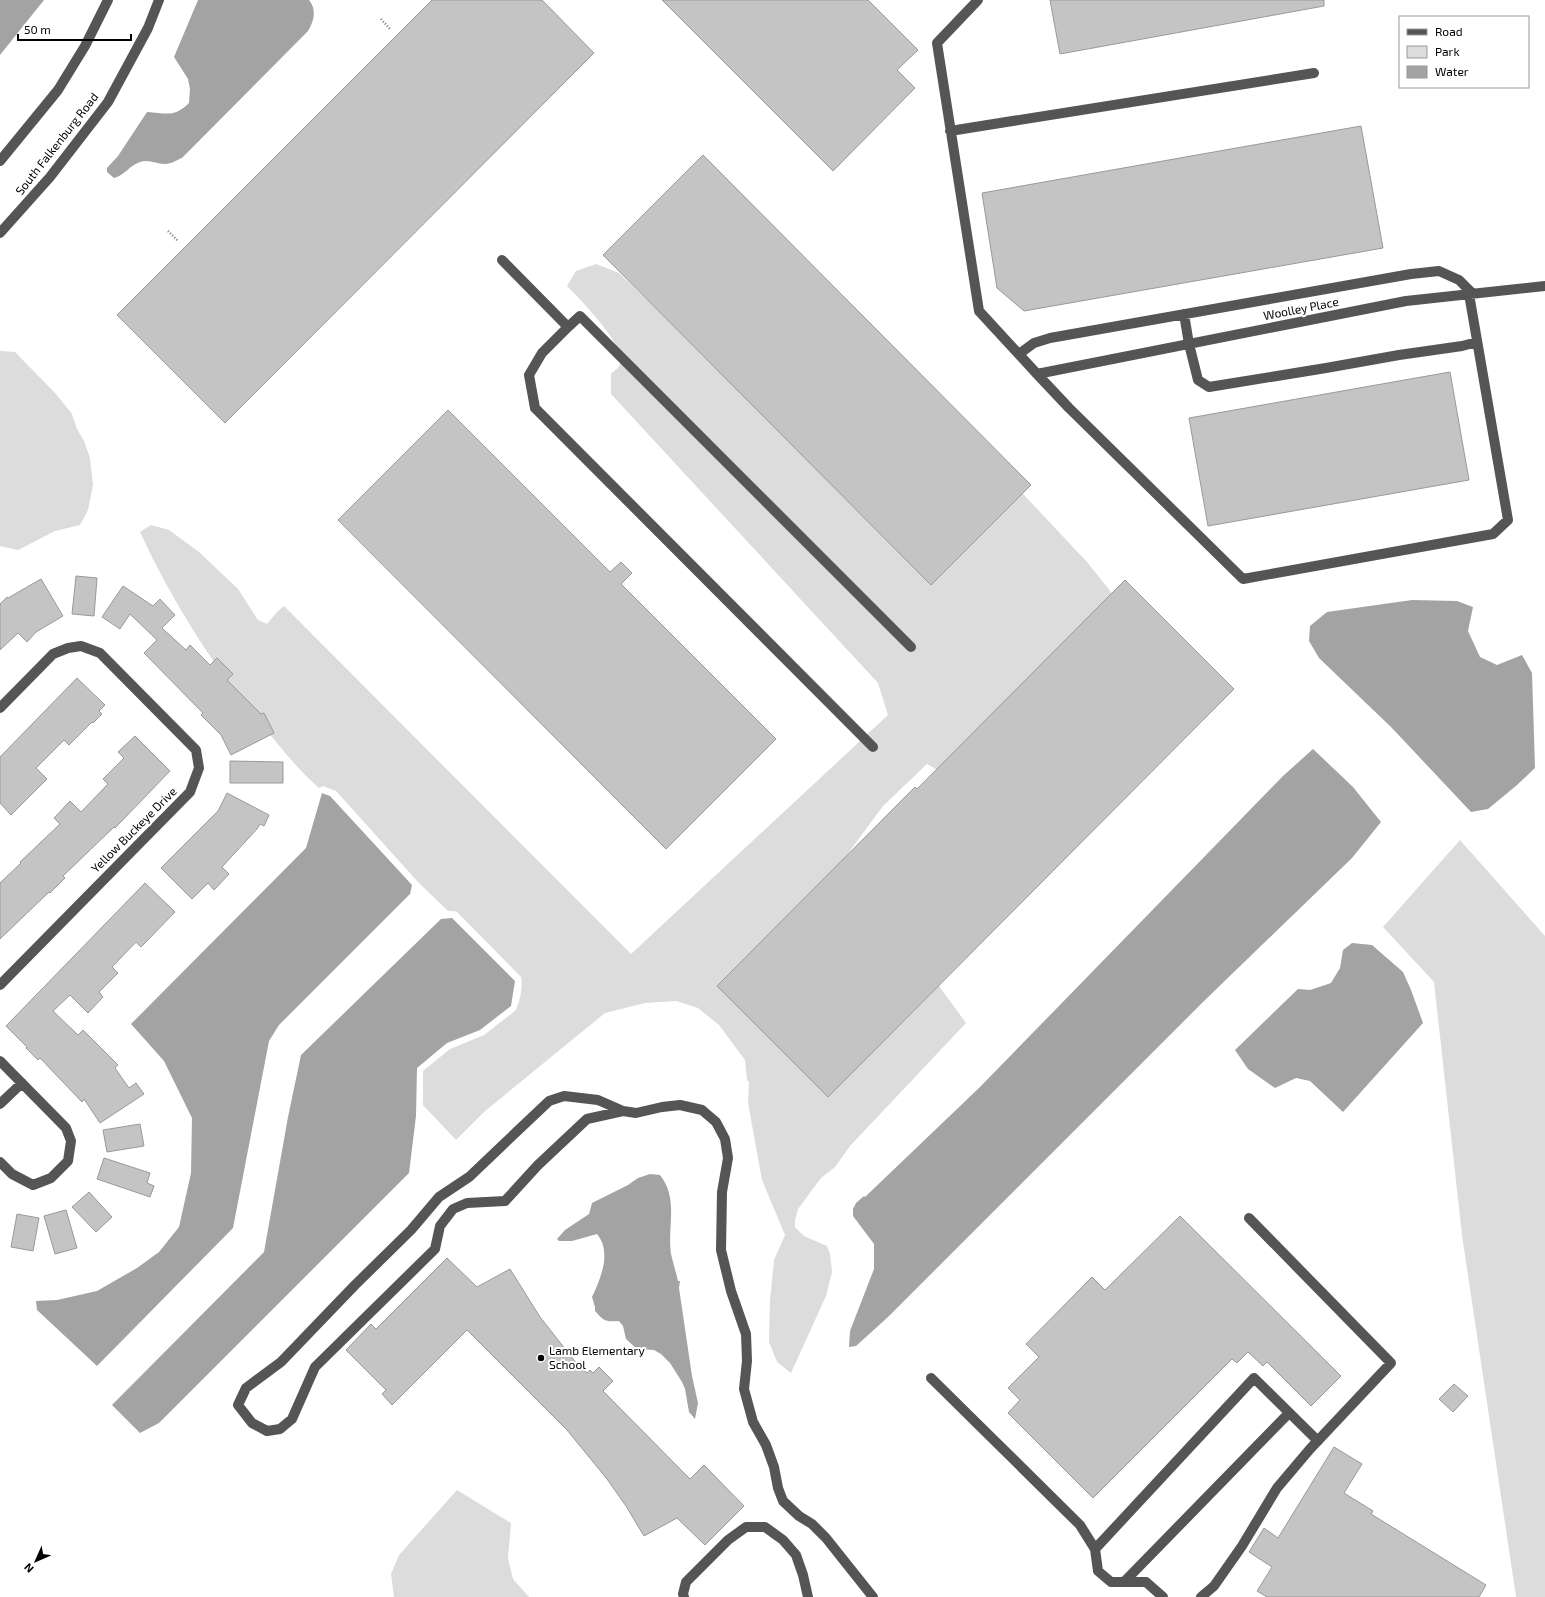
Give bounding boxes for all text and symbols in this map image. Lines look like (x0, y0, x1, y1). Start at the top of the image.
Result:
scale bar (18, 16, 131, 42)
legend (1399, 16, 1529, 88)
text: 50 m (24, 22, 51, 36)
text: Road (1435, 24, 1463, 38)
text: Park (1435, 44, 1460, 58)
text: Water (1435, 64, 1469, 78)
street label: South Falkenburg Road (12, 90, 100, 197)
street label: Woolley Place (1262, 294, 1340, 322)
street label: Yellow Buckeye Drive (88, 784, 179, 875)
place label: Lamb Elementary School (549, 1343, 645, 1371)
marker: Lamb Elementary School (536, 1353, 546, 1363)
north arrow (16, 1541, 56, 1581)
text: N (21, 1561, 36, 1576)

